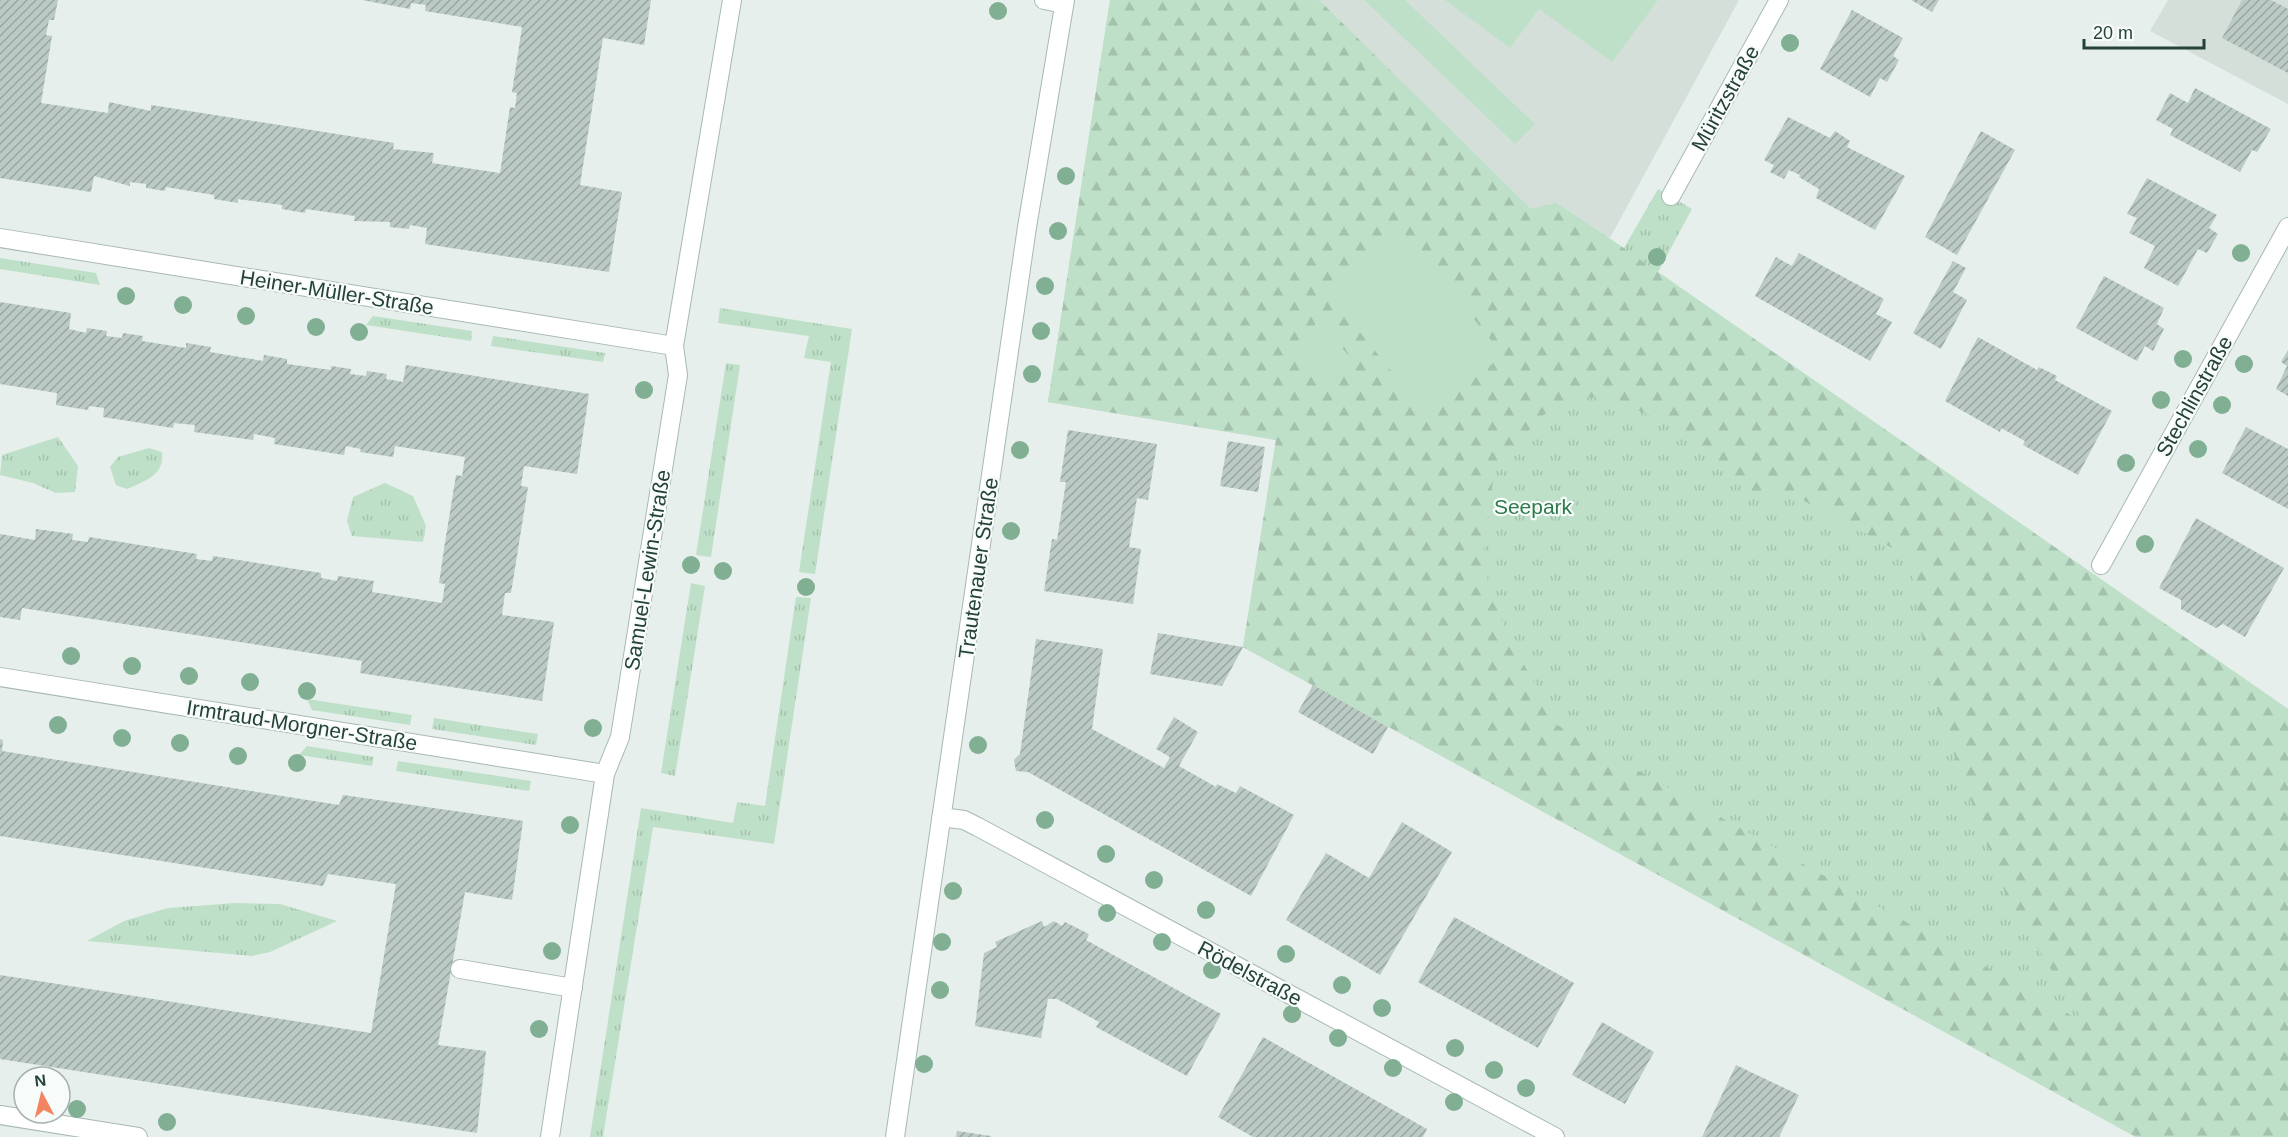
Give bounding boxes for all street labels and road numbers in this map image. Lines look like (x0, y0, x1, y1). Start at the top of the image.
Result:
street label: Müritzstraße (1687, 41, 1763, 155)
street label: Heiner-Müller-Straße (238, 265, 436, 319)
street label: Stechlinstraße (2151, 332, 2237, 460)
street label: Samuel-Lewin-Straße (620, 468, 674, 672)
street label: Trautenauer Straße (954, 476, 1002, 660)
street label: Irmtraud-Morgner-Straße (185, 695, 419, 755)
street label: Rödelstraße (1194, 936, 1306, 1010)

